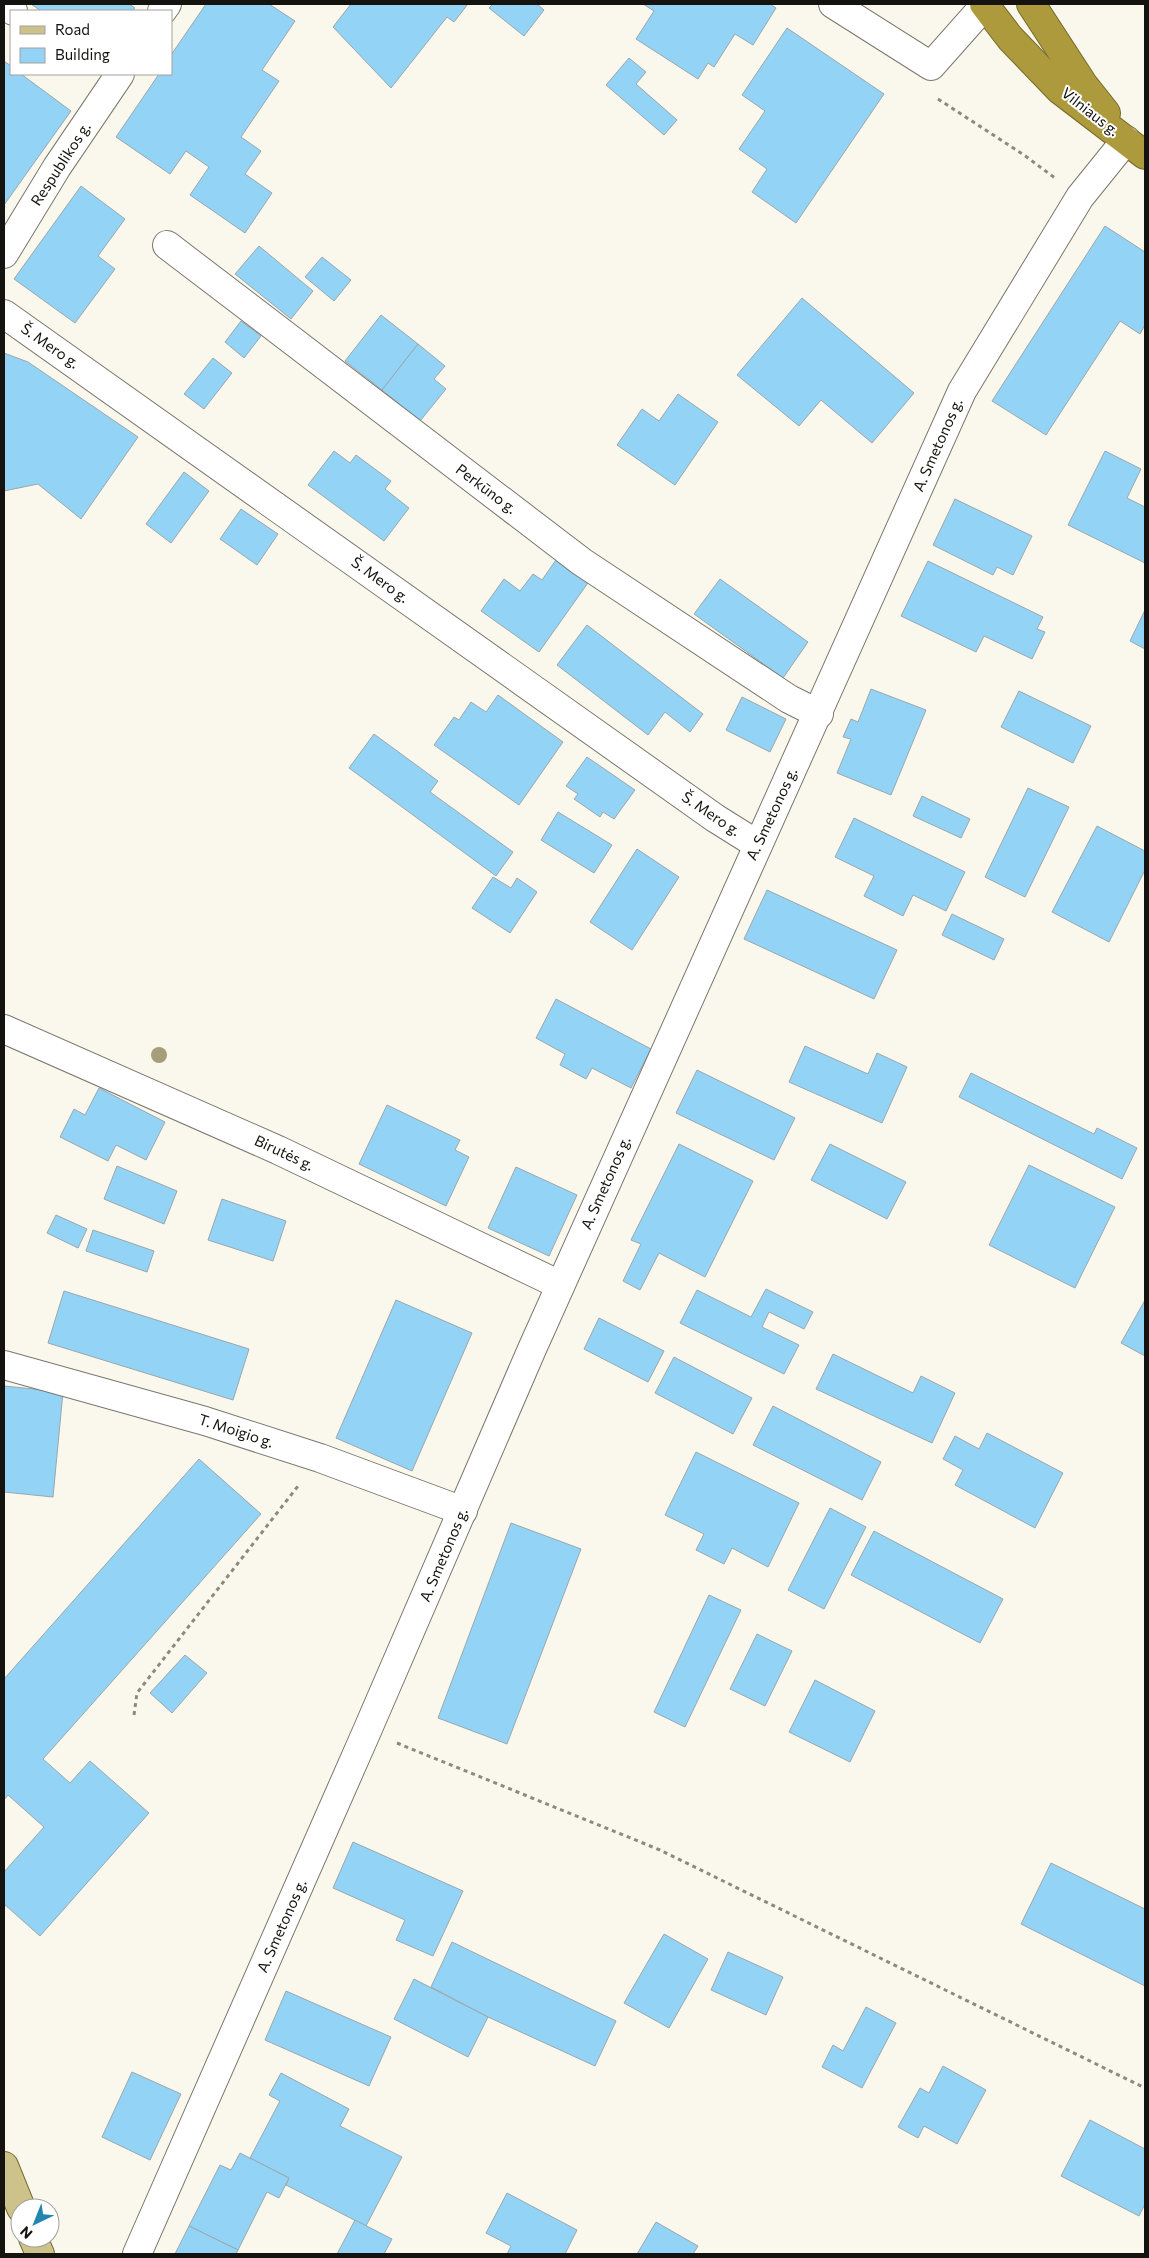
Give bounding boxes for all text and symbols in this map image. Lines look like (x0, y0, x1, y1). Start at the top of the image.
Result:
legend (10, 10, 172, 75)
text: Road (55, 20, 90, 38)
text: Building (55, 45, 110, 63)
street label: Vilniaus g. (1058, 83, 1123, 139)
street label: Respublikos g. (26, 118, 94, 209)
street label: Š. Mero g. (18, 318, 84, 372)
street label: A. Smetonos g. (908, 395, 966, 494)
street label: Perkūno g. (453, 459, 521, 517)
street label: Š. Mero g. (348, 552, 413, 606)
street label: A. Smetonos g. (742, 764, 800, 863)
street label: Š. Mero g. (679, 786, 745, 839)
street label: Birutės g. (252, 1131, 317, 1174)
street label: A. Smetonos g. (576, 1133, 634, 1232)
street label: T. Moigio g. (197, 1410, 276, 1451)
street label: A. Smetonos g. (415, 1505, 471, 1604)
street label: A. Smetonos g. (252, 1876, 310, 1975)
north arrow (10, 2198, 60, 2248)
text: N (16, 2223, 35, 2243)

